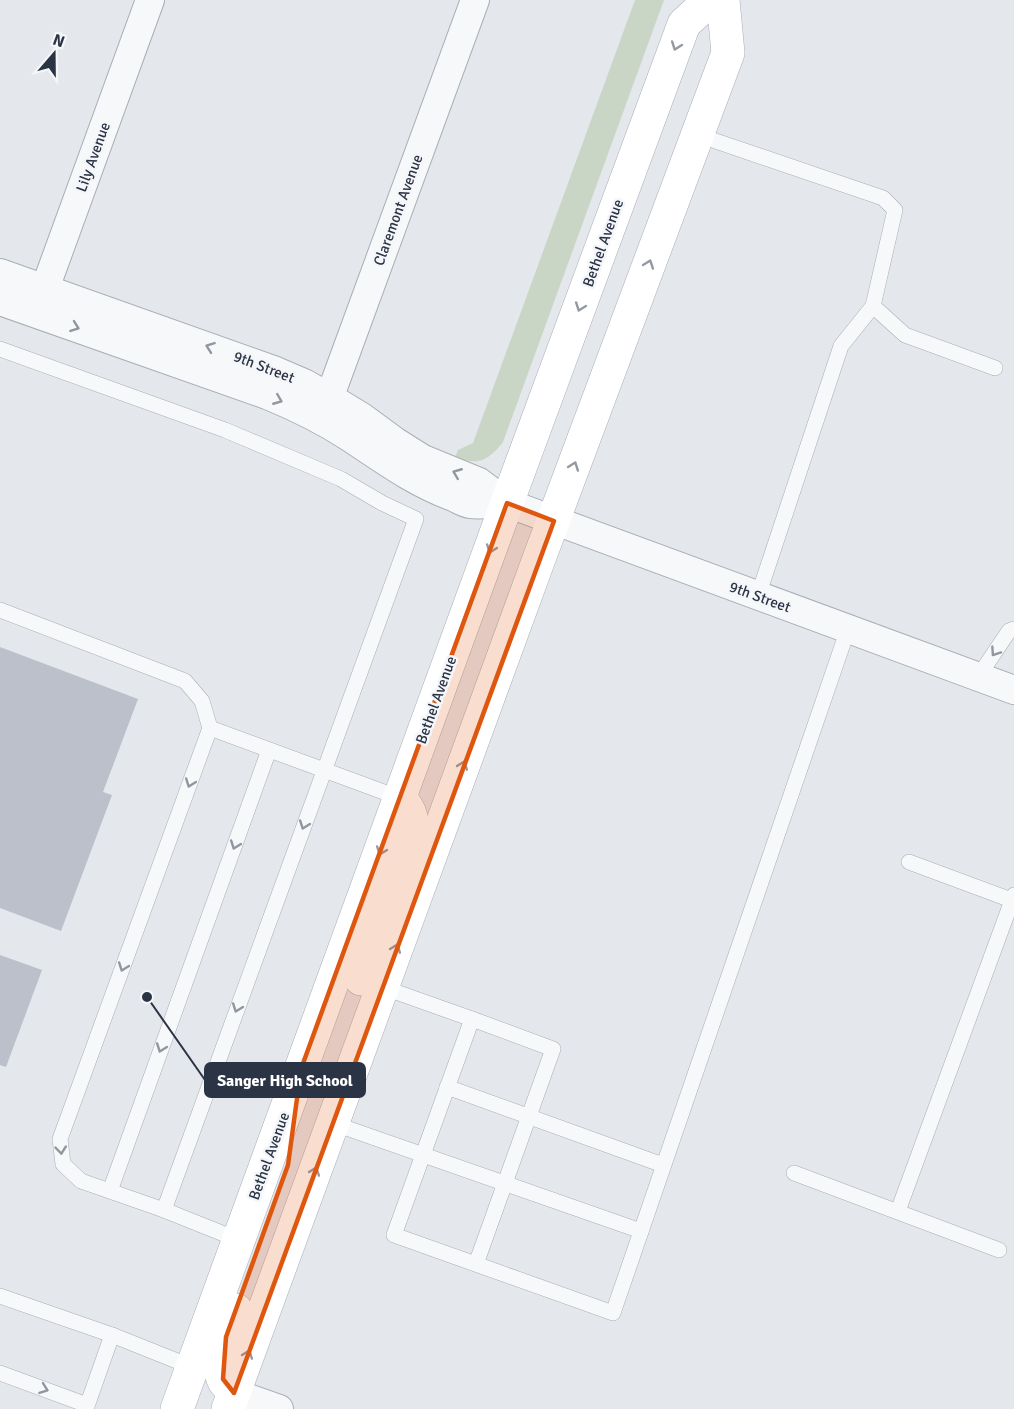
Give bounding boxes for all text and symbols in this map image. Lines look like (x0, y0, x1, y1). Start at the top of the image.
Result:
north arrow (24, 24, 84, 84)
text: N (50, 30, 67, 52)
one-way arrow (671, 40, 684, 50)
street label: Lily Avenue (72, 120, 114, 194)
street label: Claremont Avenue (369, 152, 427, 268)
street label: Bethel Avenue (579, 197, 627, 289)
one-way arrow (642, 259, 655, 270)
one-way arrow (574, 301, 587, 312)
one-way arrow (69, 320, 80, 333)
one-way arrow (205, 342, 216, 355)
street label: 9th Street (231, 347, 297, 387)
one-way arrow (272, 393, 283, 405)
one-way arrow (567, 461, 579, 472)
one-way arrow (452, 468, 463, 481)
one-way arrow (485, 544, 498, 554)
street label: 9th Street (727, 578, 793, 616)
one-way arrow (991, 645, 1002, 656)
street label: Bethel Avenue (412, 654, 460, 746)
one-way arrow (456, 760, 468, 771)
one-way arrow (185, 777, 197, 788)
one-way arrow (298, 819, 311, 830)
one-way arrow (229, 839, 242, 850)
one-way arrow (375, 845, 388, 856)
one-way arrow (389, 944, 402, 954)
one-way arrow (118, 961, 131, 971)
one-way arrow (232, 1002, 245, 1013)
one-way arrow (156, 1042, 169, 1053)
callout: Sanger High School (205, 1063, 365, 1097)
text: Sanger High School (217, 1071, 353, 1091)
street label: Bethel Avenue (245, 1110, 293, 1202)
one-way arrow (55, 1146, 67, 1155)
one-way arrow (307, 1166, 320, 1177)
one-way arrow (240, 1349, 253, 1360)
one-way arrow (38, 1381, 48, 1394)

